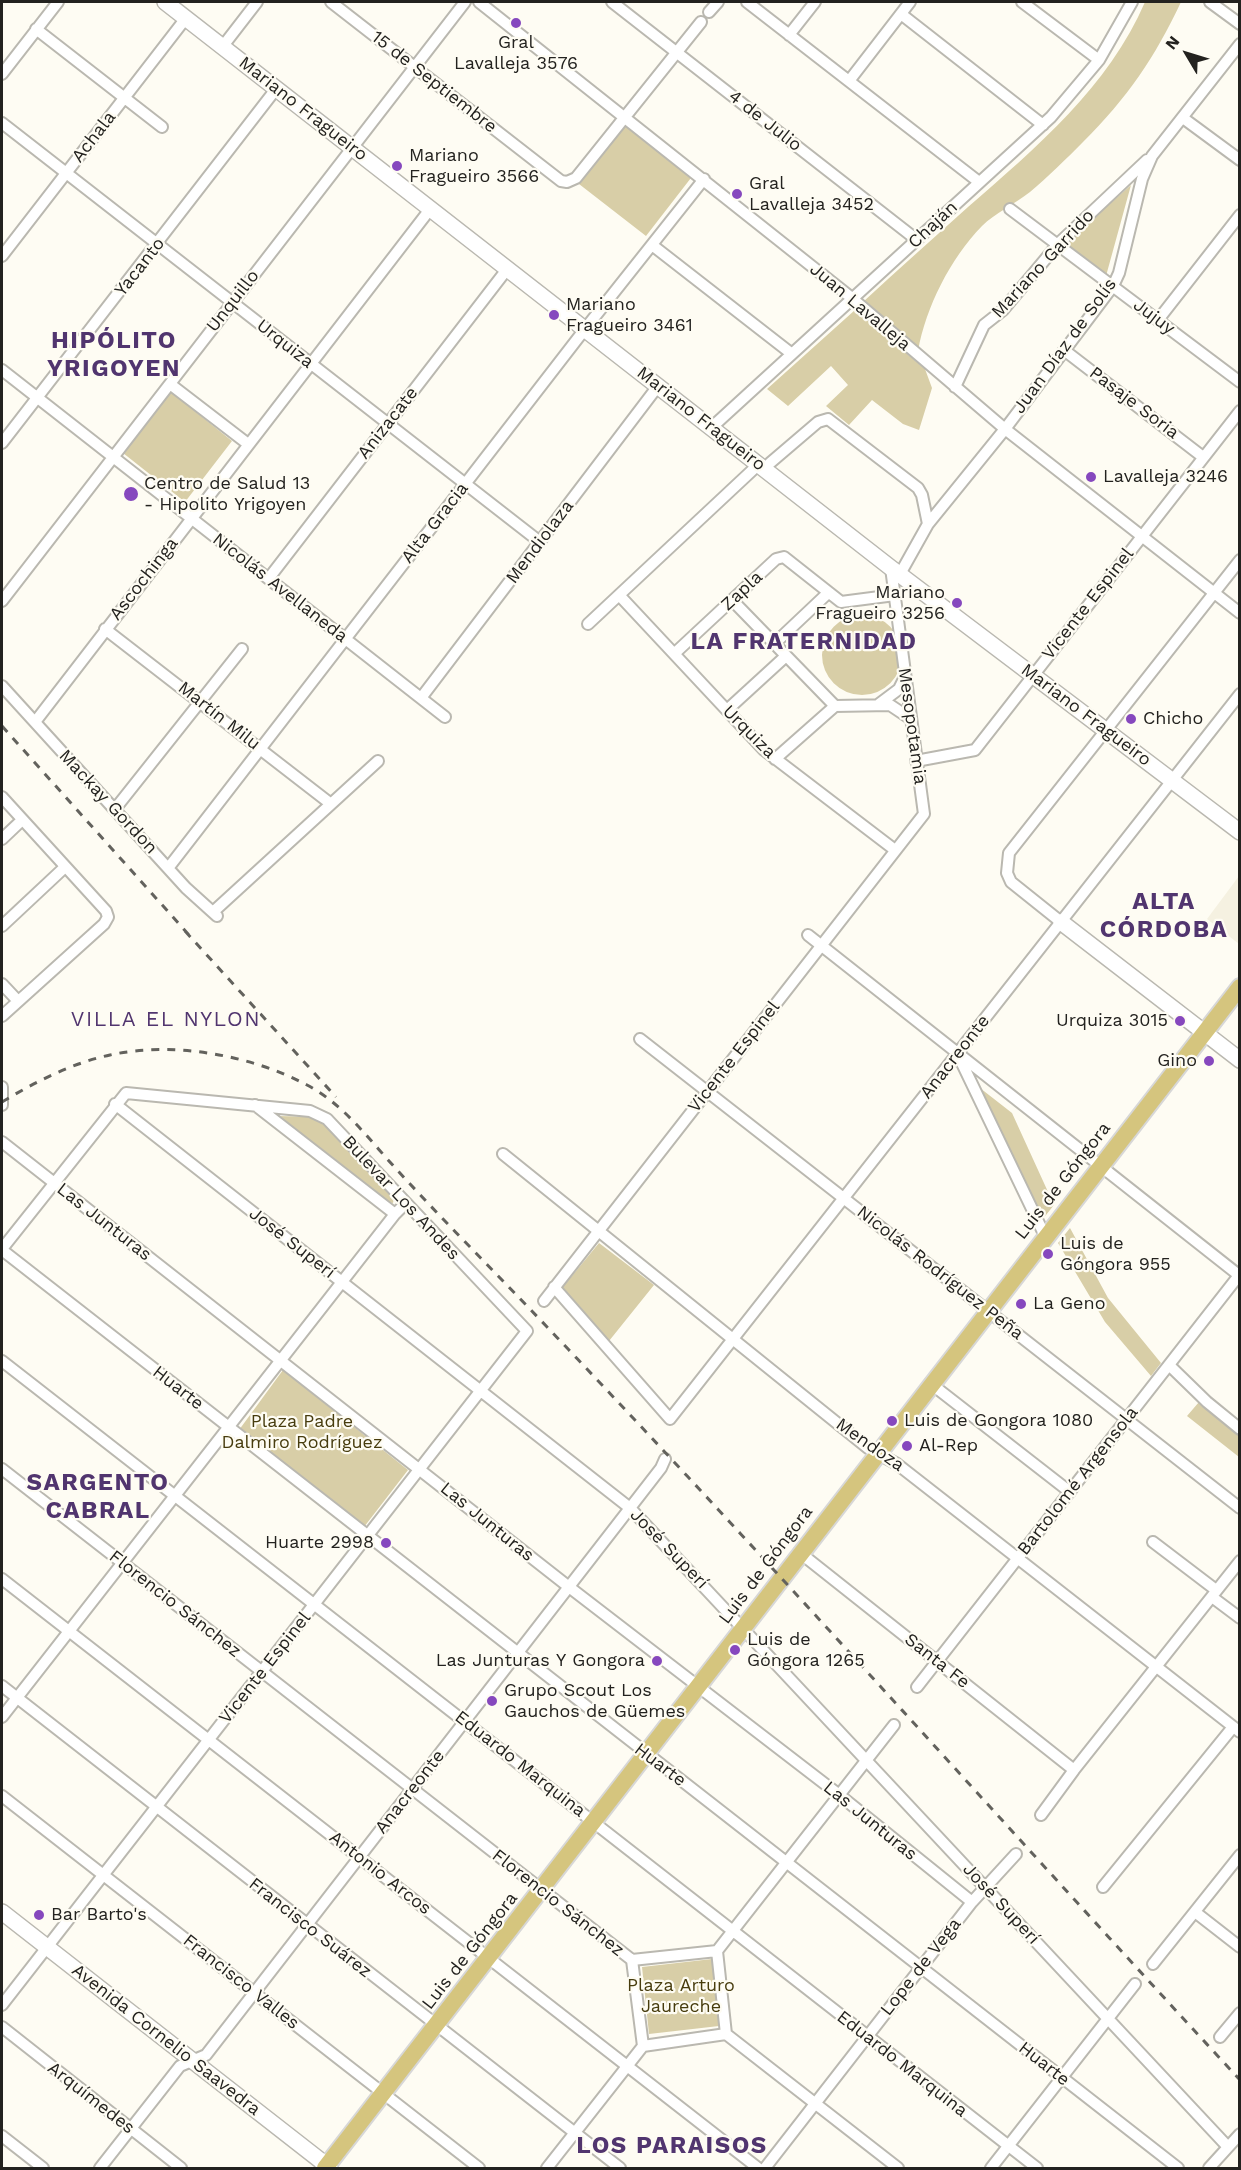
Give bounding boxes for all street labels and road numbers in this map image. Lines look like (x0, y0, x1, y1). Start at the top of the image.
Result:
street label: 15 de Septiembre (367, 26, 501, 138)
street label: Mariano Fragueiro (234, 52, 372, 166)
street label: 4 de Julio (724, 86, 806, 156)
street label: Achala (67, 107, 121, 167)
street label: Chaján (904, 197, 962, 253)
street label: Mariano Garrido (987, 205, 1099, 323)
street label: Yacanto (110, 233, 170, 301)
street label: Juan Lavalleja (805, 259, 915, 355)
street label: Unquillo (202, 266, 264, 336)
street label: Juan Díaz de Solís (1009, 274, 1121, 418)
street label: Jujuy (1129, 294, 1179, 340)
street label: Urquiza (252, 315, 318, 373)
street label: Mariano Fragueiro (632, 362, 770, 476)
street label: Pasaje Soria (1085, 362, 1183, 444)
street label: Anizacate (353, 383, 423, 463)
street label: Alta Gracia (397, 478, 473, 568)
street label: Mendiolaza (502, 496, 578, 588)
street label: Nicolás Avellaneda (208, 529, 352, 647)
street label: Ascochinga (105, 533, 183, 625)
street label: Vicente Espinel (1038, 544, 1138, 664)
street label: Zapla (717, 567, 767, 615)
street label: Mariano Fragueiro (1017, 659, 1155, 771)
street label: Mesopotamia (893, 666, 931, 786)
street label: Martín Milu (173, 677, 265, 755)
street label: Urquiza (718, 701, 780, 763)
street label: Mackay Gordon (54, 745, 162, 859)
street label: Vicente Espinel (684, 997, 784, 1117)
street label: Anacreonte (916, 1011, 994, 1103)
street label: Luis de Góngora (1011, 1118, 1115, 1244)
street label: Bulevar Los Andes (338, 1131, 464, 1265)
street label: Las Junturas (52, 1178, 156, 1266)
street label: Nicolás Rodríguez Peña (852, 1201, 1028, 1345)
street label: José Superí (245, 1203, 339, 1283)
street label: Huarte (148, 1361, 208, 1415)
street label: Bartolomé Argensola (1013, 1402, 1143, 1560)
street label: Mendoza (832, 1414, 908, 1476)
street label: Las Junturas (436, 1478, 538, 1566)
street label: Luis de Góngora (714, 1502, 818, 1628)
street label: José Superí (625, 1504, 713, 1594)
street label: Florencio Sánchez (105, 1546, 245, 1662)
street label: Vicente Espinel (215, 1608, 315, 1728)
street label: Santa Fe (900, 1629, 974, 1693)
street label: Eduardo Marquina (450, 1706, 590, 1822)
street label: Huarte (630, 1739, 690, 1791)
street label: Anacreonte (371, 1746, 449, 1838)
street label: Las Junturas (819, 1777, 921, 1865)
street label: Antonio Arcos (325, 1827, 435, 1919)
street label: Florencio Sánchez (488, 1845, 628, 1961)
street label: José Superí (958, 1859, 1044, 1949)
street label: Francisco Suárez (244, 1873, 376, 1983)
street label: Luis de Góngora (418, 1888, 522, 2014)
street label: Lope de Vega (876, 1914, 966, 2020)
street label: Francisco Valles (179, 1930, 303, 2034)
street label: Avenida Cornelio Saavedra (67, 1960, 265, 2120)
street label: Eduardo Marquina (832, 2006, 972, 2122)
street label: Huarte (1014, 2037, 1074, 2091)
street label: Arquímedes (43, 2057, 139, 2139)

